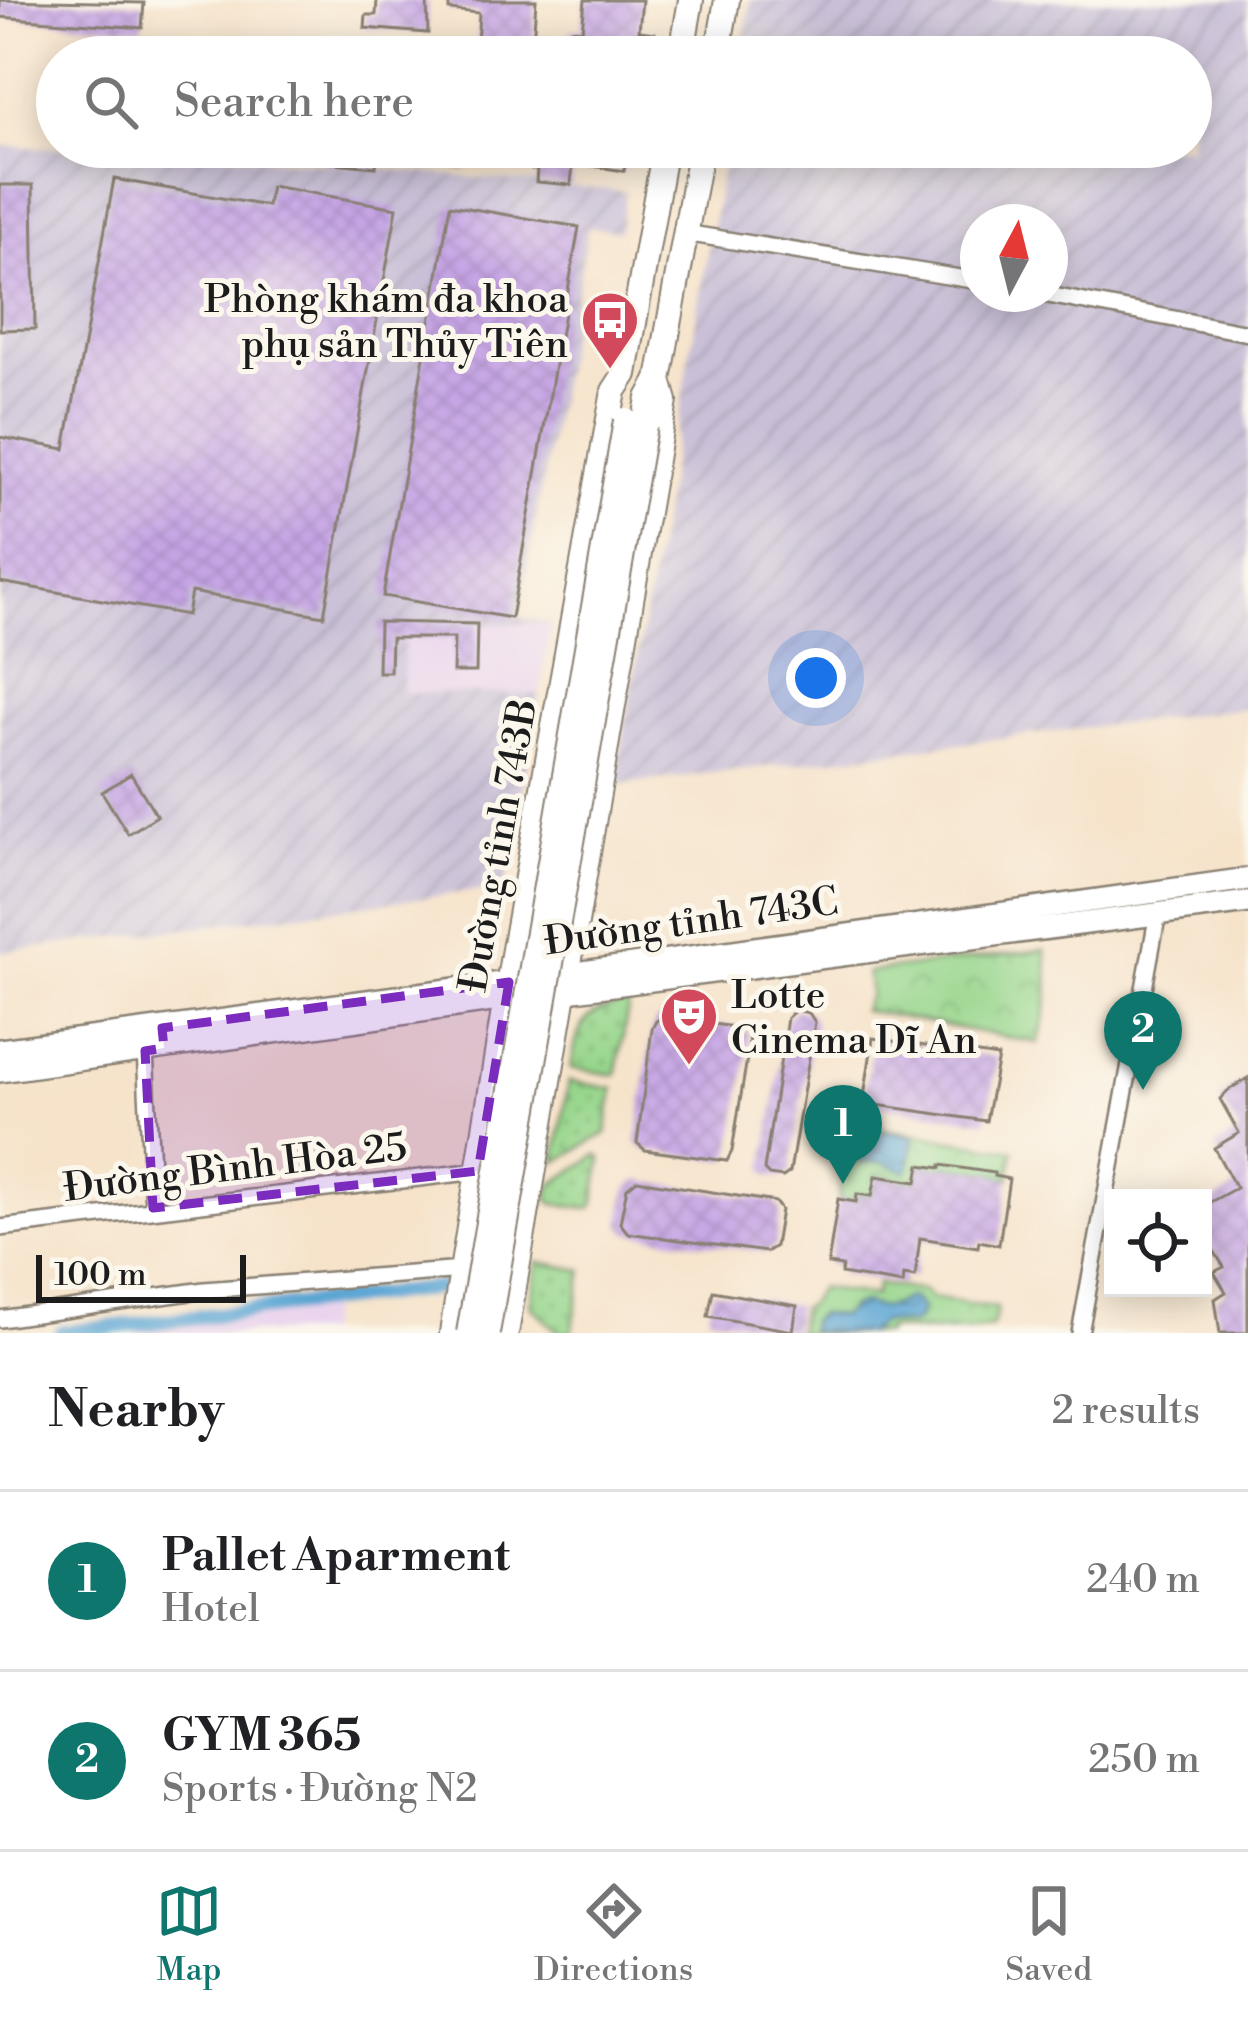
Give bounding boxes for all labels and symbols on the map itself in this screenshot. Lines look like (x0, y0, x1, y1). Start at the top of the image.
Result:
north arrow (960, 204, 1068, 312)
place label: Phòng khám đa khoa phụ sản Thủy Tiên (204, 276, 568, 370)
bus stop icon: Phòng khám đa khoa phụ sản Thủy Tiên (579, 289, 641, 371)
your location (786, 648, 846, 708)
street label: Đường tỉnh 743B (450, 695, 549, 996)
street label: Đường tỉnh 743C (541, 878, 841, 967)
place label: Lotte Cinema Dĩ An (731, 972, 977, 1066)
theatre icon: Lotte Cinema Dĩ An (658, 985, 720, 1067)
pin: 2 (1104, 991, 1182, 1090)
pin: 1 (804, 1085, 882, 1184)
street label: Đường Bình Hòa 25 (61, 1123, 410, 1214)
scale bar (36, 1249, 246, 1302)

